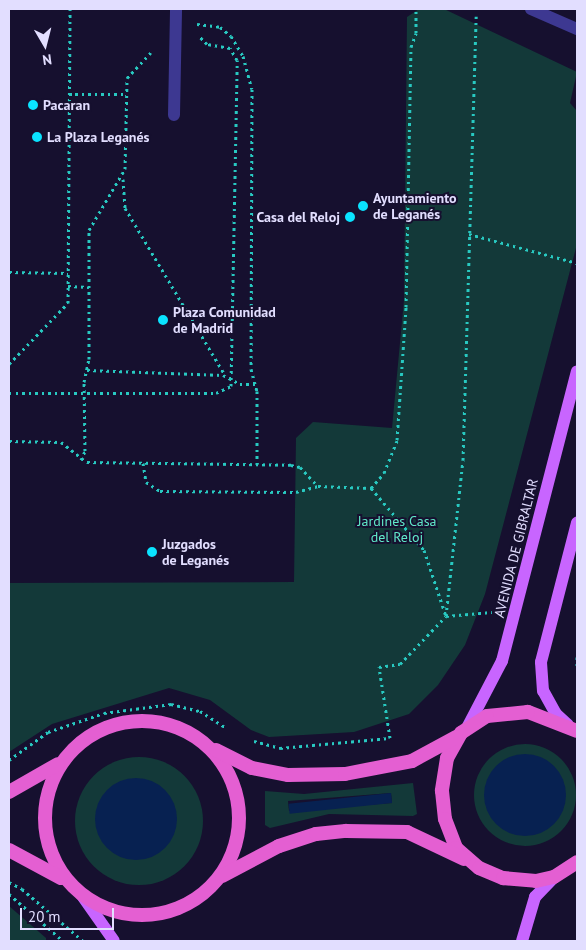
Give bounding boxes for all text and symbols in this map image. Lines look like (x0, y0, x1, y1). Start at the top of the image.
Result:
north arrow (20, 20, 70, 70)
text: N (41, 50, 53, 69)
place label: Pacaran (43, 97, 90, 113)
marker: Pacaran (27, 99, 39, 111)
place label: La Plaza Leganés (47, 129, 149, 145)
marker: La Plaza Leganés (31, 131, 43, 143)
place label: Ayuntamiento de Leganés (373, 190, 456, 222)
marker: Ayuntamiento de Leganés (357, 200, 369, 212)
place label: Casa del Reloj (256, 209, 340, 225)
marker: Casa del Reloj (344, 211, 356, 223)
place label: Plaza Comunidad de Madrid (173, 304, 276, 336)
marker: Plaza Comunidad de Madrid (157, 314, 169, 326)
street label: AVENIDA DE GIBRALTAR (490, 476, 542, 620)
park label: Jardines Casa del Reloj (357, 513, 437, 546)
place label: Juzgados de Leganés (162, 536, 229, 568)
marker: Juzgados de Leganés (146, 546, 158, 558)
scale bar (22, 898, 116, 930)
text: 20 m (28, 907, 61, 926)

